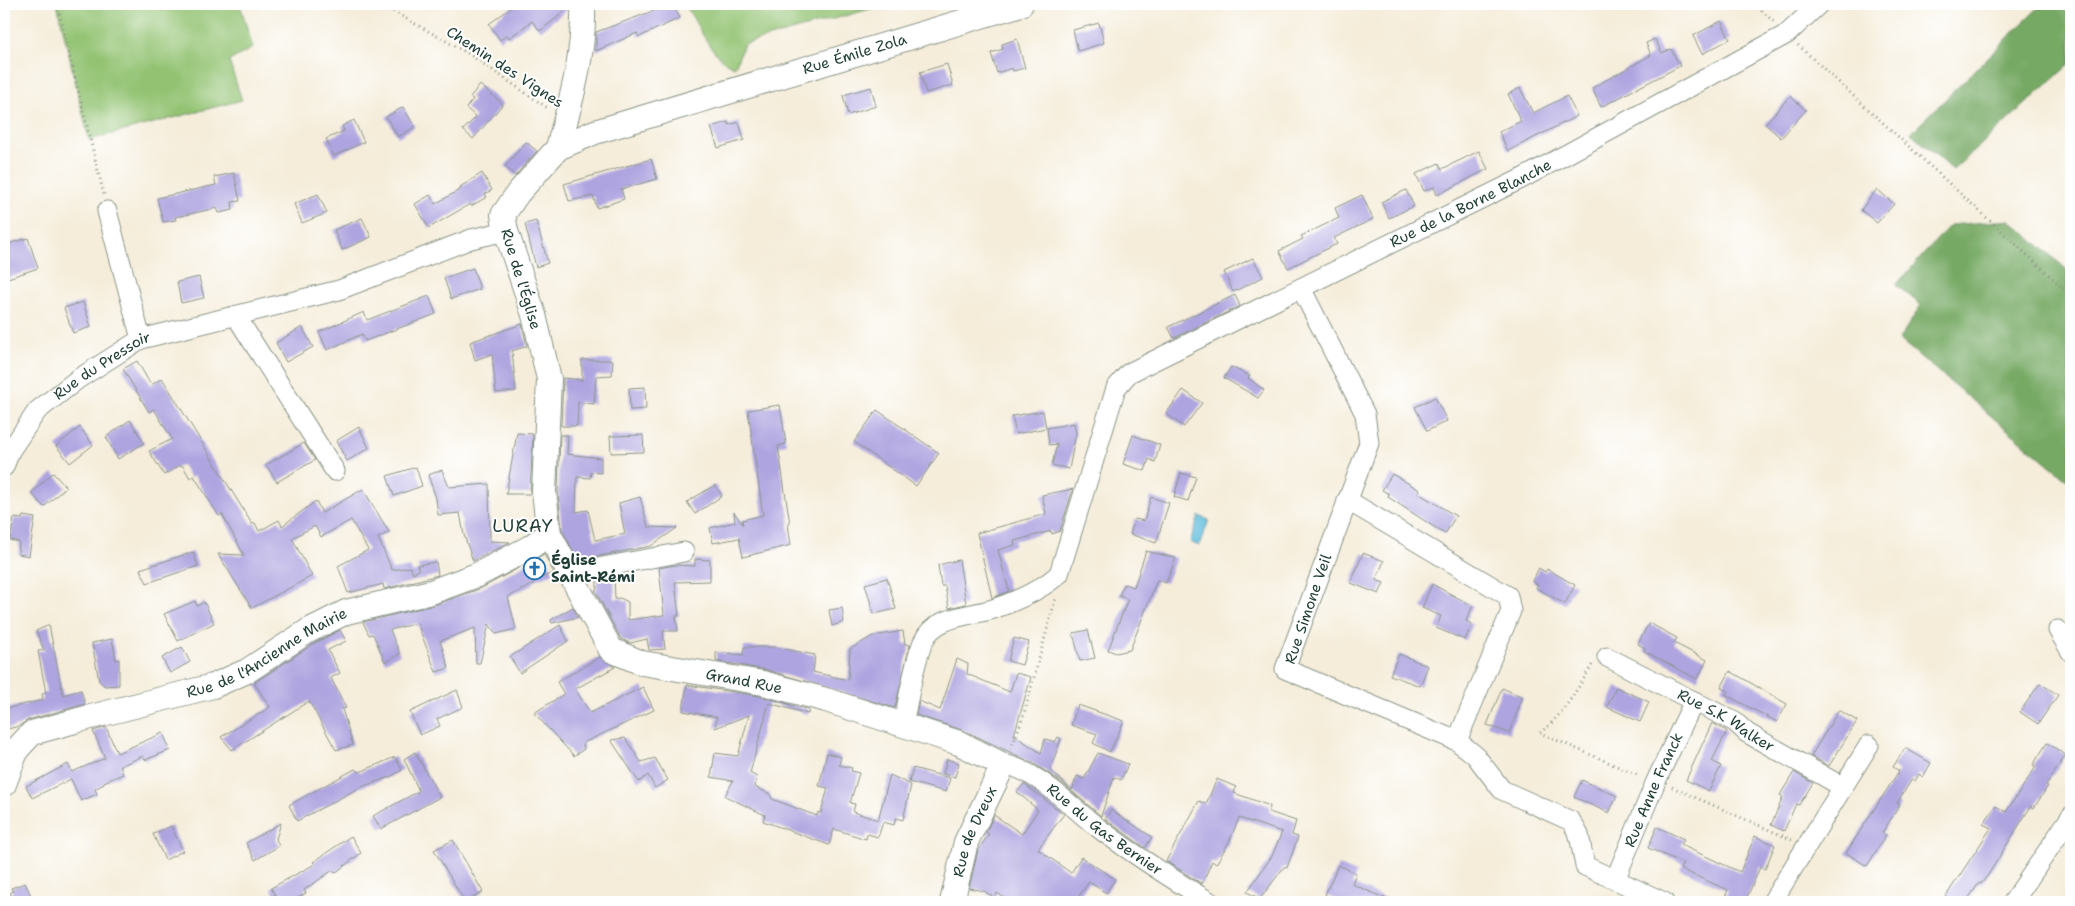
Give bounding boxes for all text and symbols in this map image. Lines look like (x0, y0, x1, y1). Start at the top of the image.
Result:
street label: Chemin des Vignes (443, 22, 567, 112)
street label: Rue Émile Zola (800, 29, 910, 79)
street label: Rue de la Borne Blanche (1386, 154, 1555, 252)
street label: Rue de l'Église (496, 226, 547, 332)
street label: Rue du Pressoir (49, 327, 152, 405)
district label: LURAY (492, 514, 554, 538)
place label: Église Saint-Rémi (551, 549, 635, 587)
street label: Rue Simone Veil (1280, 551, 1336, 667)
church icon: Église Saint-Rémi (523, 557, 547, 581)
street label: Rue de l'Ancienne Mairie (184, 603, 350, 702)
street label: Grand Rue (704, 664, 784, 698)
street label: Rue S.K Walker (1674, 684, 1778, 756)
street label: Rue Anne Franck (1620, 729, 1688, 850)
street label: Rue du Gas Bernier (1043, 779, 1166, 880)
street label: Rue de Dreux (948, 783, 1001, 879)

